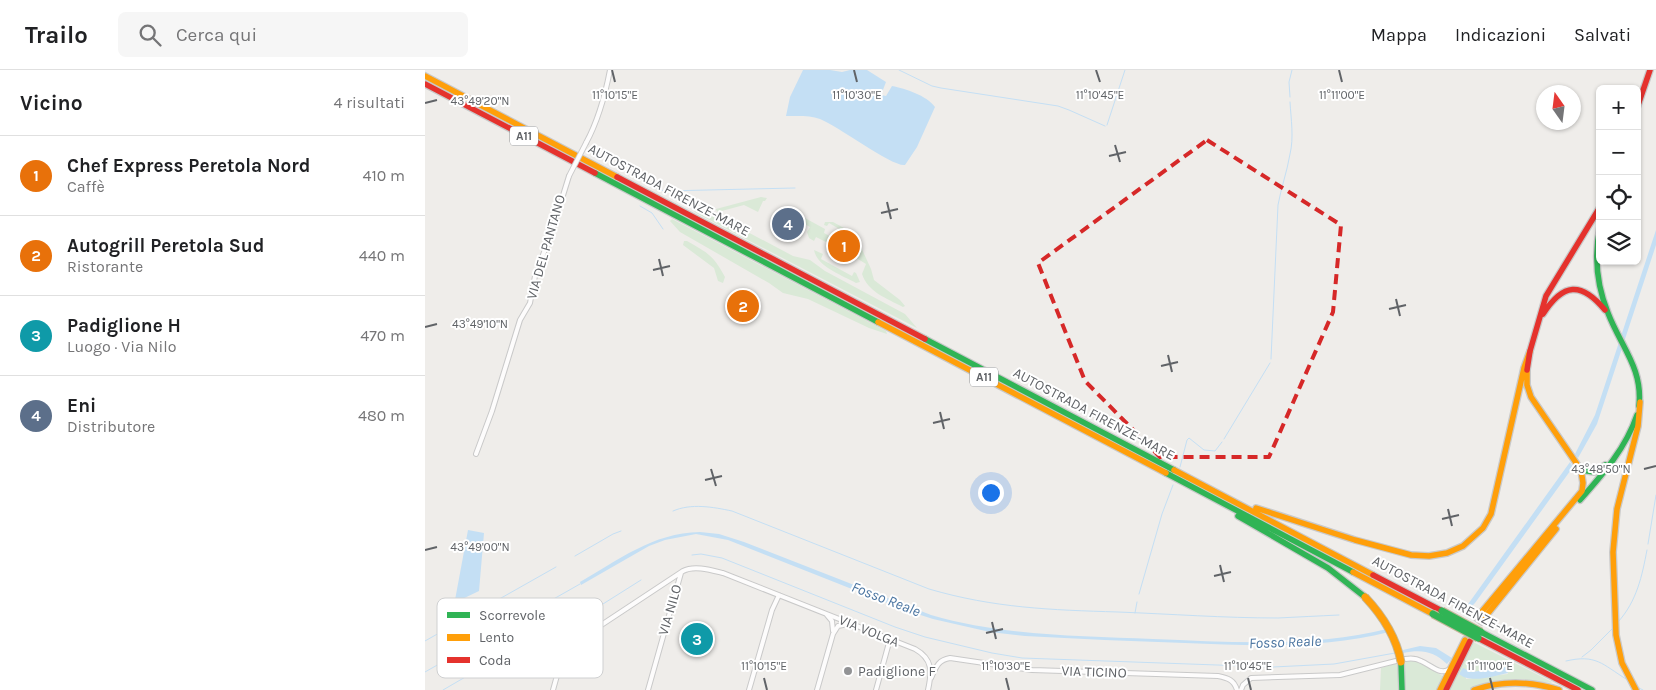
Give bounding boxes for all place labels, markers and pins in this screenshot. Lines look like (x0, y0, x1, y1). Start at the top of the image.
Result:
pin: 4 (772, 205, 804, 243)
pin: 1 (828, 227, 860, 265)
pin: 2 (727, 287, 759, 325)
pin: 3 (681, 620, 713, 658)
place label: Padiglione F (858, 663, 936, 680)
marker: Padiglione F (842, 665, 854, 677)

